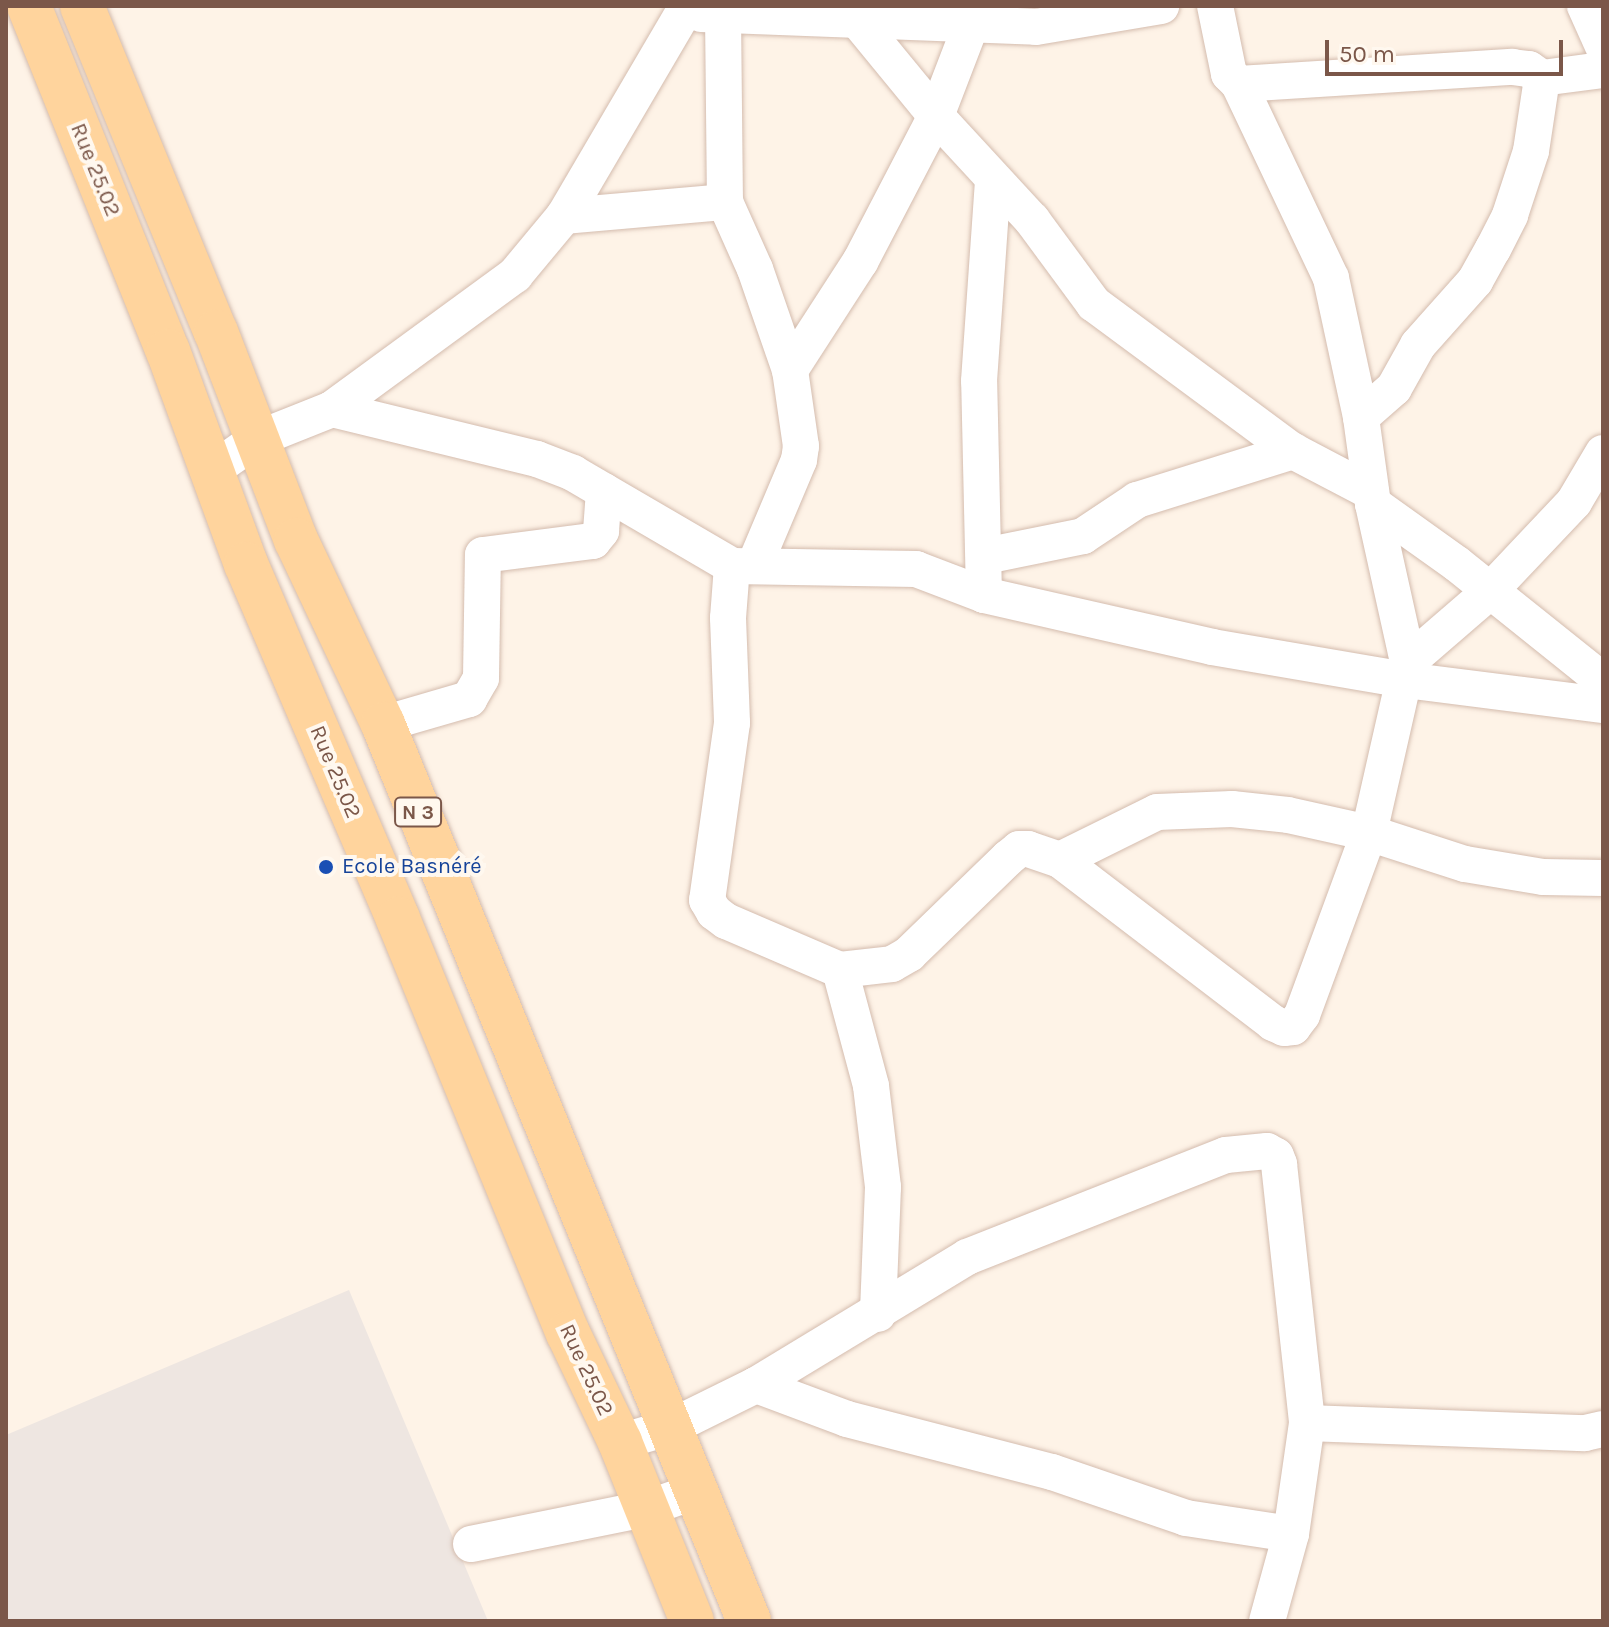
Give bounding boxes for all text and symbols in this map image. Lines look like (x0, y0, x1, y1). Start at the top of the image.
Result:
scale bar (1329, 24, 1567, 74)
text: 50 m (1339, 40, 1395, 68)
street label: Rue 25.02 (64, 120, 126, 220)
street label: Rue 25.02 (304, 722, 366, 822)
road number: N 3 (394, 796, 442, 828)
place label: Ecole Basnéré (342, 854, 482, 880)
marker: Ecole Basnéré (317, 858, 335, 876)
street label: Rue 25.02 (553, 1320, 619, 1420)

